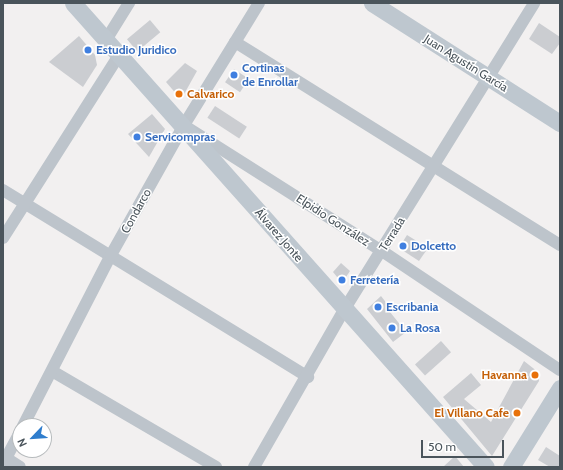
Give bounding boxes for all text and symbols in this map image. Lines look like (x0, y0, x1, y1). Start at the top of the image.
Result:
street label: Juan Agustín García (421, 31, 511, 95)
place label: Estudio Juridico (96, 43, 177, 57)
marker: Estudio Juridico (83, 45, 93, 55)
place label: Cortinas de Enrollar (242, 61, 298, 89)
marker: Cortinas de Enrollar (229, 70, 239, 80)
place label: Calvarico (187, 87, 234, 101)
marker: Calvarico (174, 89, 184, 99)
place label: Servicompras (145, 130, 215, 144)
marker: Servicompras (132, 132, 142, 142)
street label: Condarco (118, 186, 154, 236)
street label: Elpidio González (294, 191, 372, 249)
street label: Álvarez Jonte (252, 205, 306, 265)
street label: Terrada (376, 214, 408, 254)
place label: Dolcetto (411, 239, 456, 253)
marker: Dolcetto (398, 241, 408, 251)
place label: Ferretería (350, 273, 399, 287)
marker: Ferretería (337, 275, 347, 285)
place label: Escribania (386, 300, 438, 314)
marker: Escribania (373, 302, 383, 312)
place label: La Rosa (400, 321, 440, 335)
marker: La Rosa (387, 323, 397, 333)
place label: Havanna (482, 368, 527, 382)
marker: Havanna (530, 370, 540, 380)
place label: El Villano Cafe (434, 406, 509, 420)
marker: El Villano Cafe (512, 408, 522, 418)
north arrow (12, 418, 52, 458)
scale bar (423, 432, 506, 458)
text: N (14, 436, 30, 449)
text: 50 m (428, 439, 456, 454)

